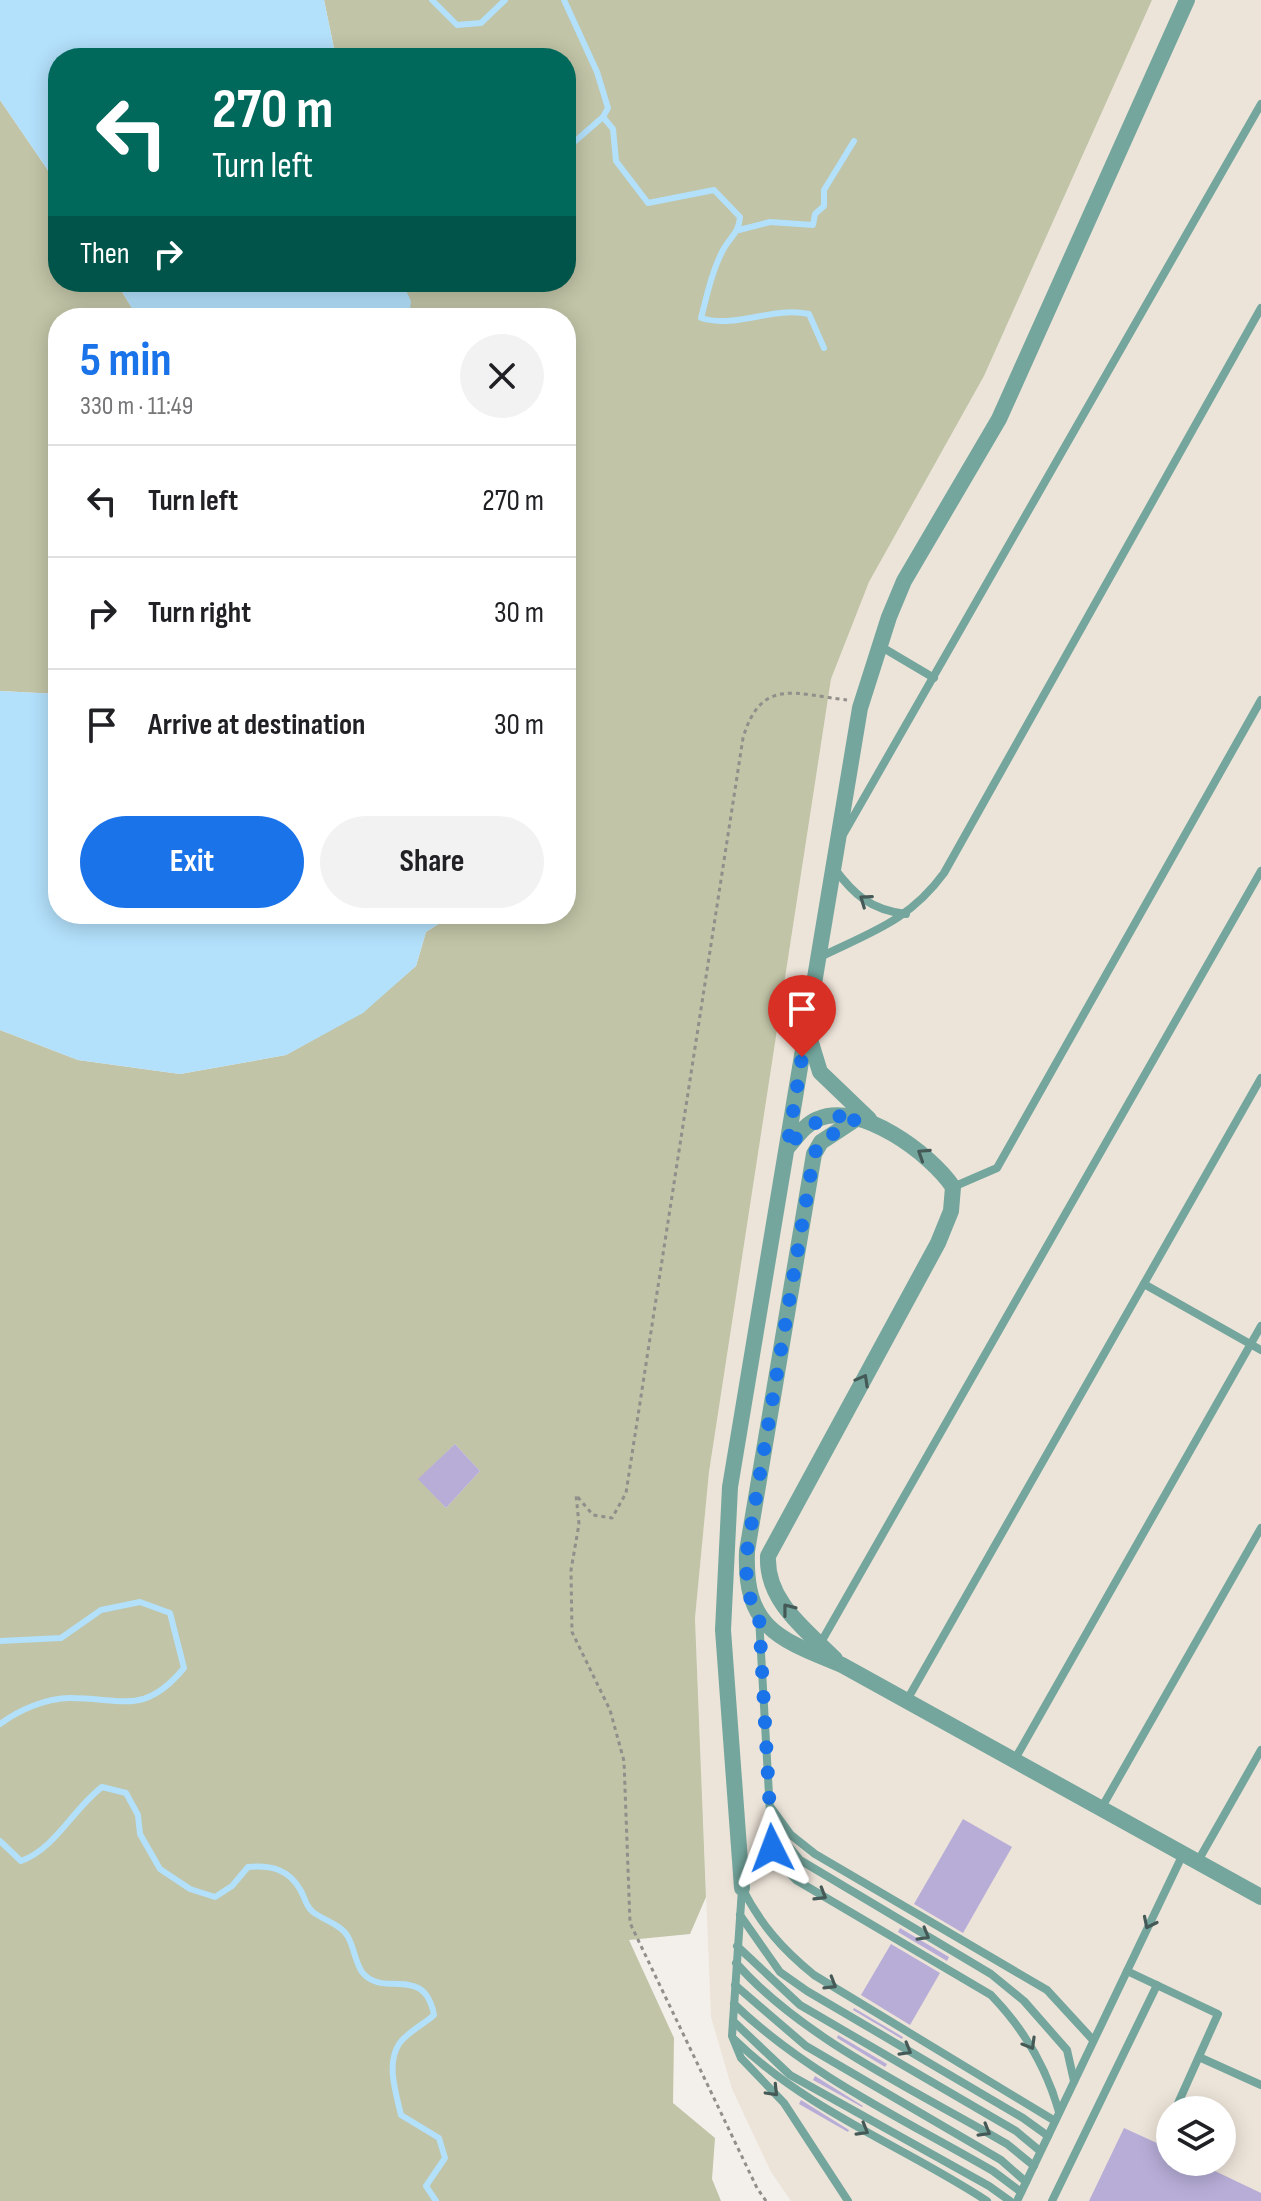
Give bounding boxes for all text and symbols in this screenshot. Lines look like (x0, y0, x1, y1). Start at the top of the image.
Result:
text: 270 m (212, 77, 333, 144)
icon: left (80, 80, 184, 184)
text: Turn left (212, 145, 313, 188)
icon: right (146, 232, 190, 276)
text: Then (80, 236, 130, 272)
text: 5 min (80, 332, 172, 389)
button: close (460, 334, 544, 418)
text: 330 m · 11:49 (80, 391, 193, 422)
icon: left (80, 479, 124, 523)
text: Turn left (148, 483, 238, 519)
text: 270 m (482, 483, 544, 519)
icon: right (80, 591, 124, 635)
text: Turn right (148, 595, 251, 631)
text: 30 m (494, 595, 544, 631)
icon: arrive (80, 703, 124, 747)
text: Arrive at destination (148, 707, 365, 743)
text: 30 m (494, 707, 544, 743)
button: Exit (80, 816, 304, 908)
button: Share (320, 816, 544, 908)
one-way arrow (859, 895, 873, 910)
pin (768, 975, 836, 1057)
icon: arrive (780, 987, 824, 1031)
one-way arrow (917, 1149, 931, 1164)
one-way arrow (853, 1373, 868, 1388)
one-way arrow (783, 1604, 798, 1618)
position arrow (730, 1806, 814, 1890)
one-way arrow (812, 1885, 827, 1901)
one-way arrow (1143, 1915, 1159, 1930)
one-way arrow (915, 1925, 929, 1941)
one-way arrow (822, 1975, 837, 1990)
one-way arrow (1020, 2035, 1035, 2050)
one-way arrow (897, 2040, 912, 2056)
one-way arrow (764, 2082, 778, 2096)
map controls (1156, 2096, 1236, 2176)
button: layers (1156, 2096, 1236, 2176)
one-way arrow (854, 2120, 868, 2136)
one-way arrow (976, 2121, 991, 2137)

